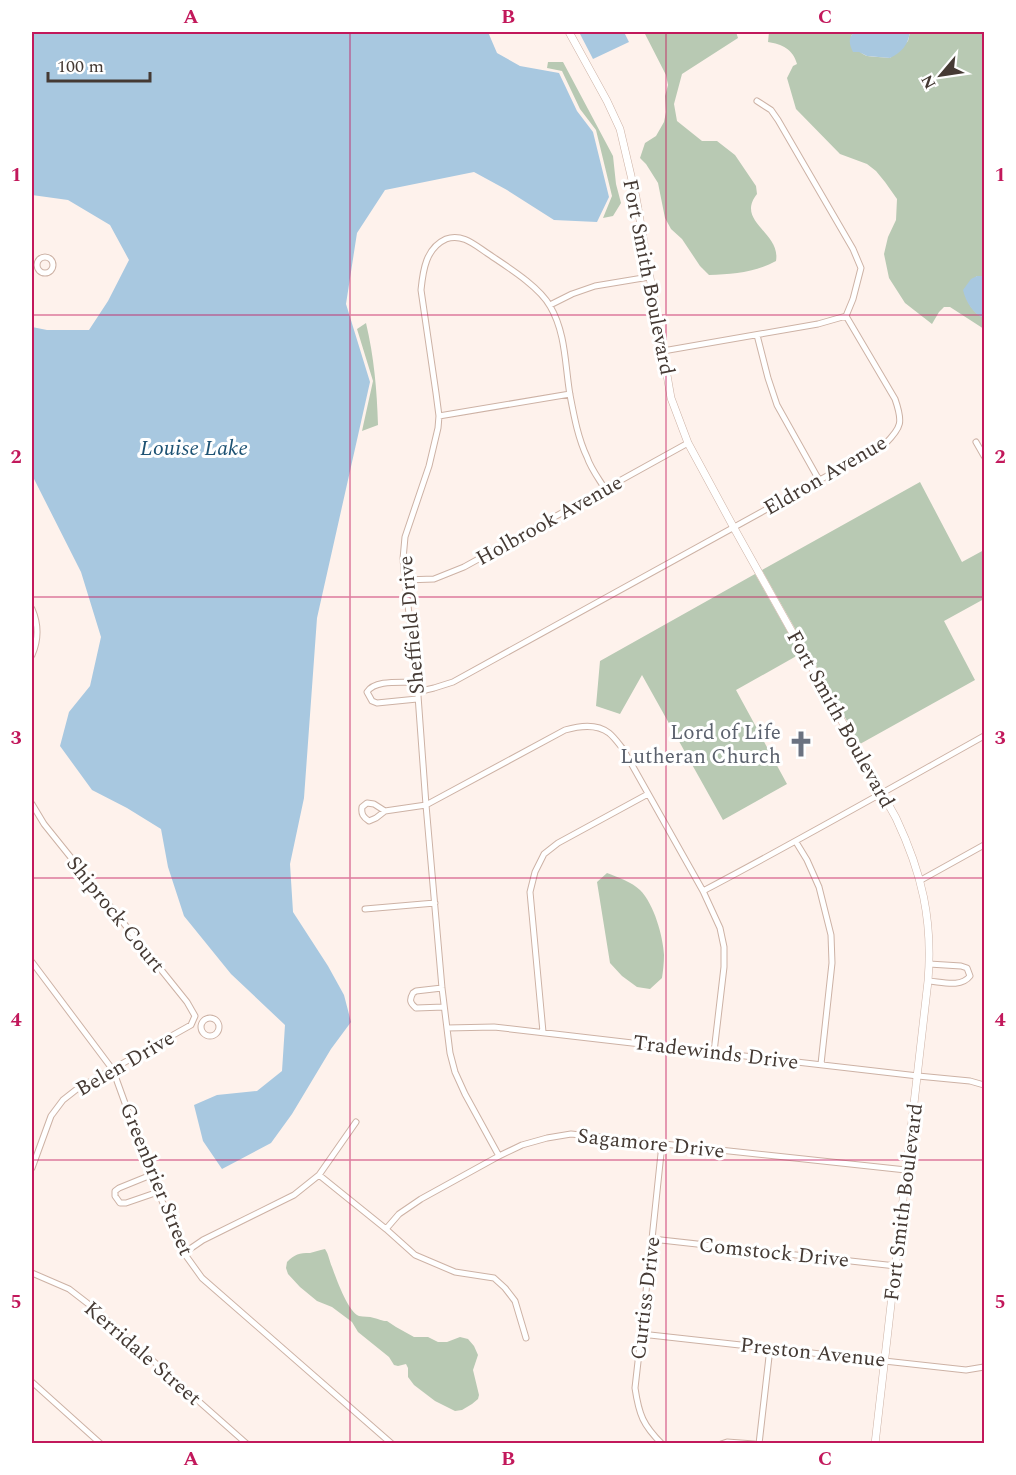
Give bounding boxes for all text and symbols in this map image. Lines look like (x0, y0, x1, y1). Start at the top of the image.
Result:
text: A (183, 2, 199, 32)
text: B (501, 2, 515, 32)
text: C (818, 2, 832, 32)
scale bar (48, 45, 150, 83)
north arrow (911, 45, 971, 105)
text: 100 m (57, 53, 104, 80)
text: N (915, 70, 942, 93)
text: 1 (10, 160, 22, 190)
text: 1 (994, 160, 1006, 190)
street label: Fort Smith Boulevard (613, 176, 683, 378)
street label: Eldron Avenue (758, 427, 893, 524)
water label: Louise Lake (140, 432, 248, 465)
text: 2 (10, 442, 22, 472)
text: 2 (994, 442, 1006, 472)
street label: Holbrook Avenue (470, 467, 629, 575)
street label: Sheffield Drive (390, 554, 434, 696)
street label: Fort Smith Boulevard (778, 625, 902, 814)
place label: Lord of Life Lutheran Church (620, 717, 781, 773)
text: 3 (10, 723, 22, 753)
text: 3 (994, 723, 1006, 753)
church icon: Lord of Life Lutheran Church (786, 729, 816, 759)
street label: Shiprock Court (58, 849, 173, 980)
text: 4 (10, 1005, 22, 1035)
text: 4 (994, 1005, 1006, 1035)
street label: Belen Drive (70, 1023, 181, 1105)
street label: Tradewinds Drive (631, 1027, 800, 1079)
street label: Greenbrier Street (111, 1098, 201, 1261)
street label: Fort Smith Boulevard (876, 1101, 932, 1303)
street label: Sagamore Drive (576, 1120, 726, 1168)
street label: Comstock Drive (697, 1229, 851, 1277)
street label: Curtiss Drive (623, 1235, 669, 1362)
text: 5 (10, 1287, 22, 1317)
text: 5 (994, 1287, 1006, 1317)
street label: Kerridale Street (76, 1294, 208, 1414)
street label: Preston Avenue (739, 1329, 887, 1377)
text: A (183, 1444, 199, 1474)
text: B (501, 1444, 515, 1474)
text: C (818, 1444, 832, 1474)

